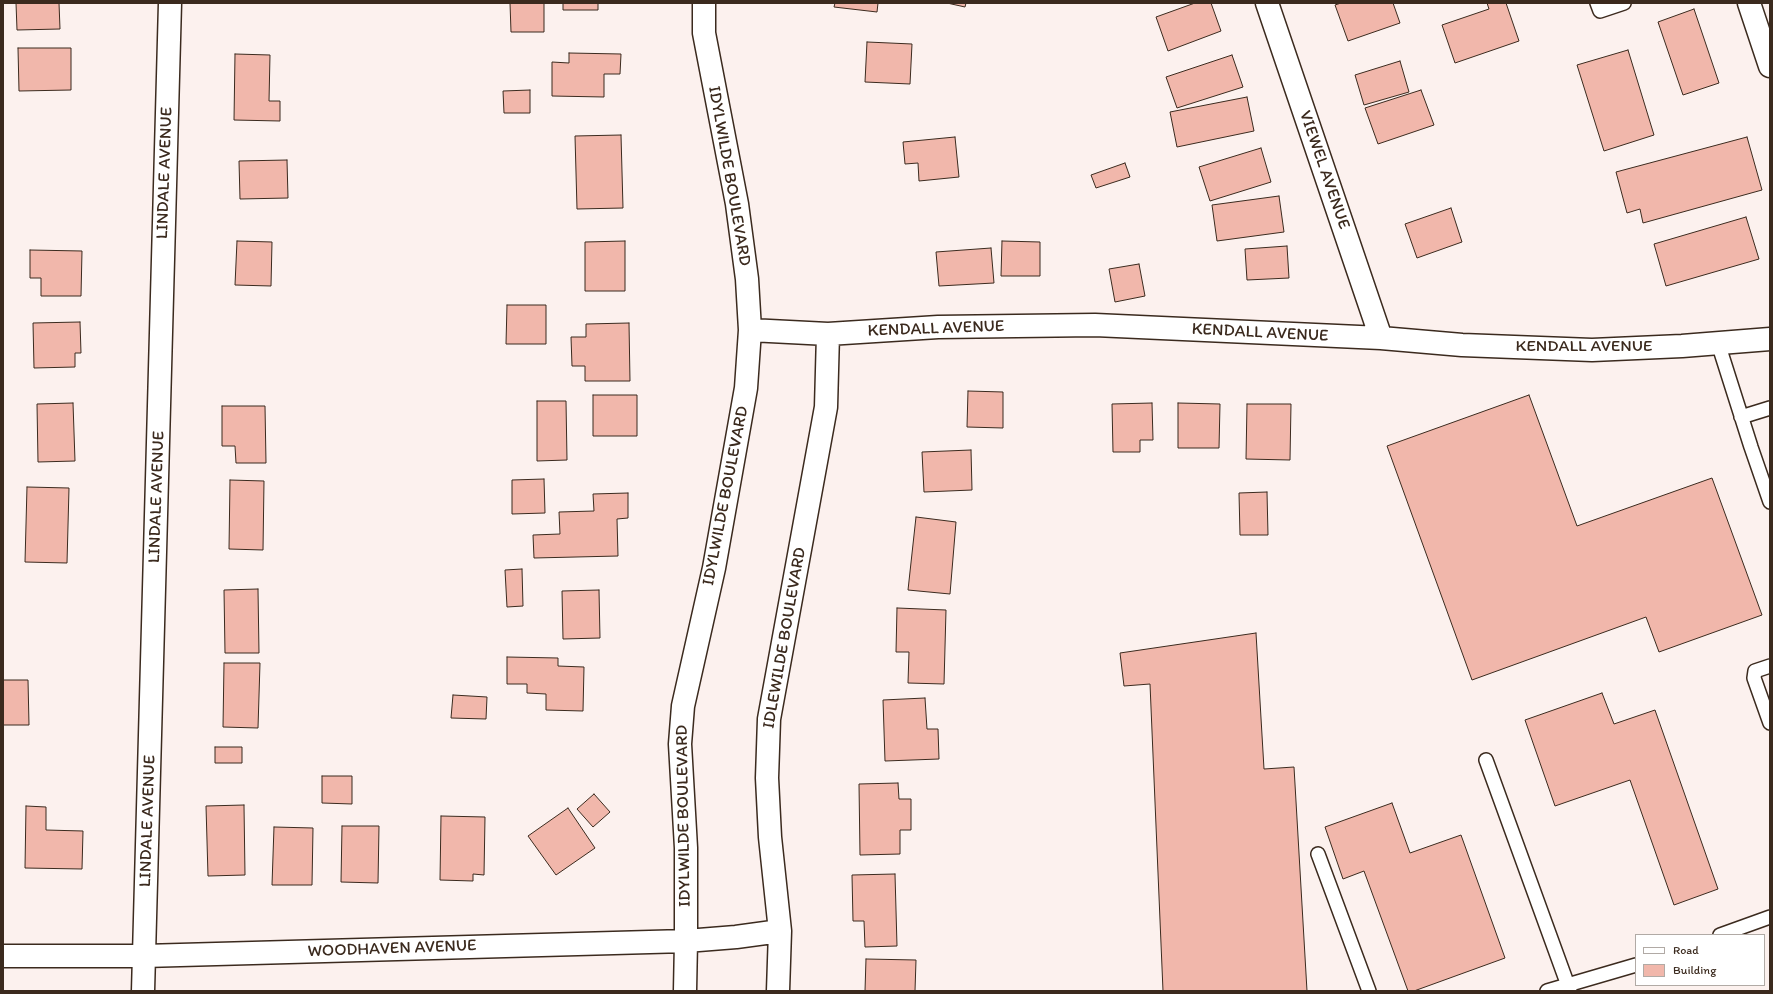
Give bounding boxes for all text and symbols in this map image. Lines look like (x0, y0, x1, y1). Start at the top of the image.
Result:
street label: IDYLWILDE BOULEVARD (703, 84, 755, 268)
street label: LINDALE AVENUE (152, 107, 178, 239)
street label: VIEWEL AVENUE (1294, 108, 1354, 232)
street label: KENDALL AVENUE (867, 316, 1005, 342)
street label: KENDALL AVENUE (1191, 319, 1329, 347)
street label: KENDALL AVENUE (1516, 337, 1652, 357)
street label: IDYLWILDE BOULEVARD (699, 405, 753, 587)
street label: LINDALE AVENUE (144, 431, 170, 563)
street label: IDLEWILDE BOULEVARD (759, 546, 811, 730)
street label: IDYLWILDE BOULEVARD (672, 725, 696, 907)
street label: LINDALE AVENUE (135, 755, 161, 887)
legend (1635, 934, 1765, 986)
street label: WOODHAVEN AVENUE (307, 936, 477, 962)
text: Road (1673, 943, 1699, 957)
text: Building (1673, 963, 1716, 977)

